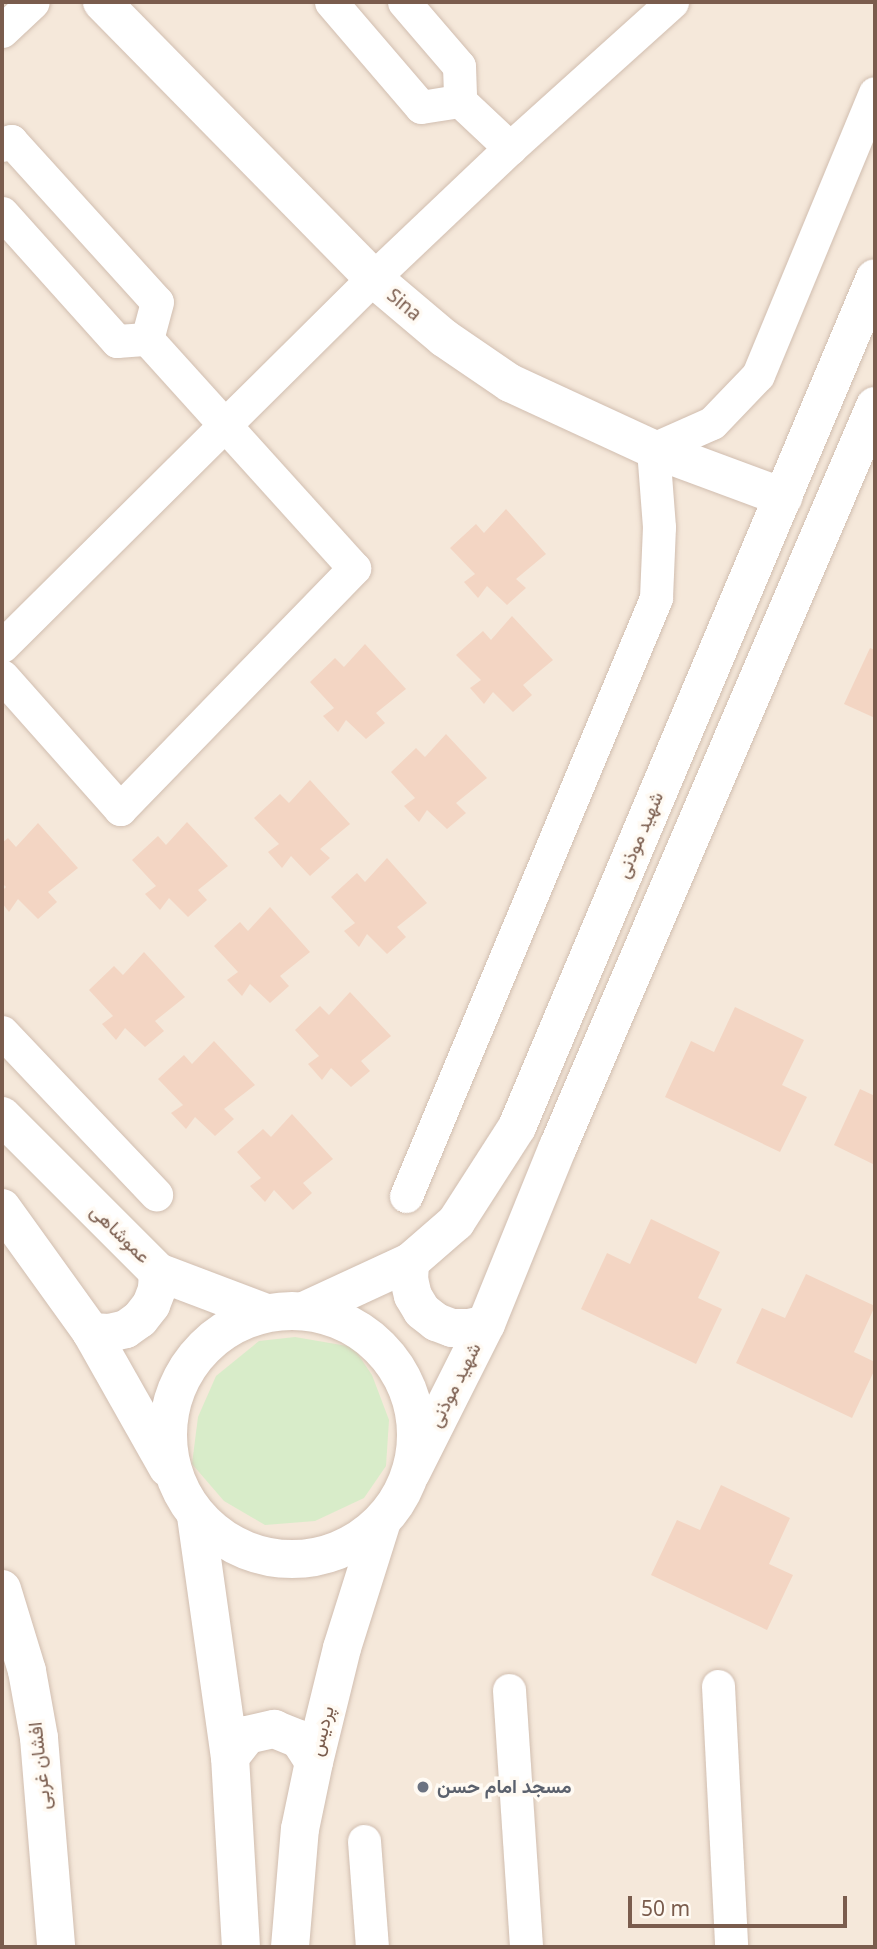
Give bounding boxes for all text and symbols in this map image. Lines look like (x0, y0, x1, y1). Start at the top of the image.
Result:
street label: Sina (382, 284, 426, 326)
street label: شهید موذنی (612, 788, 668, 882)
street label: عموشاهی (85, 1200, 155, 1268)
street label: شهید موذنی (424, 1339, 486, 1431)
street label: پردیس (305, 1704, 339, 1758)
street label: افشان غربی (24, 1721, 56, 1811)
place label: مسجد امام حسن (437, 1776, 571, 1798)
marker: مسجد امام حسن (415, 1779, 431, 1795)
scale bar (632, 1882, 851, 1926)
text: 50 m (641, 1894, 690, 1922)

